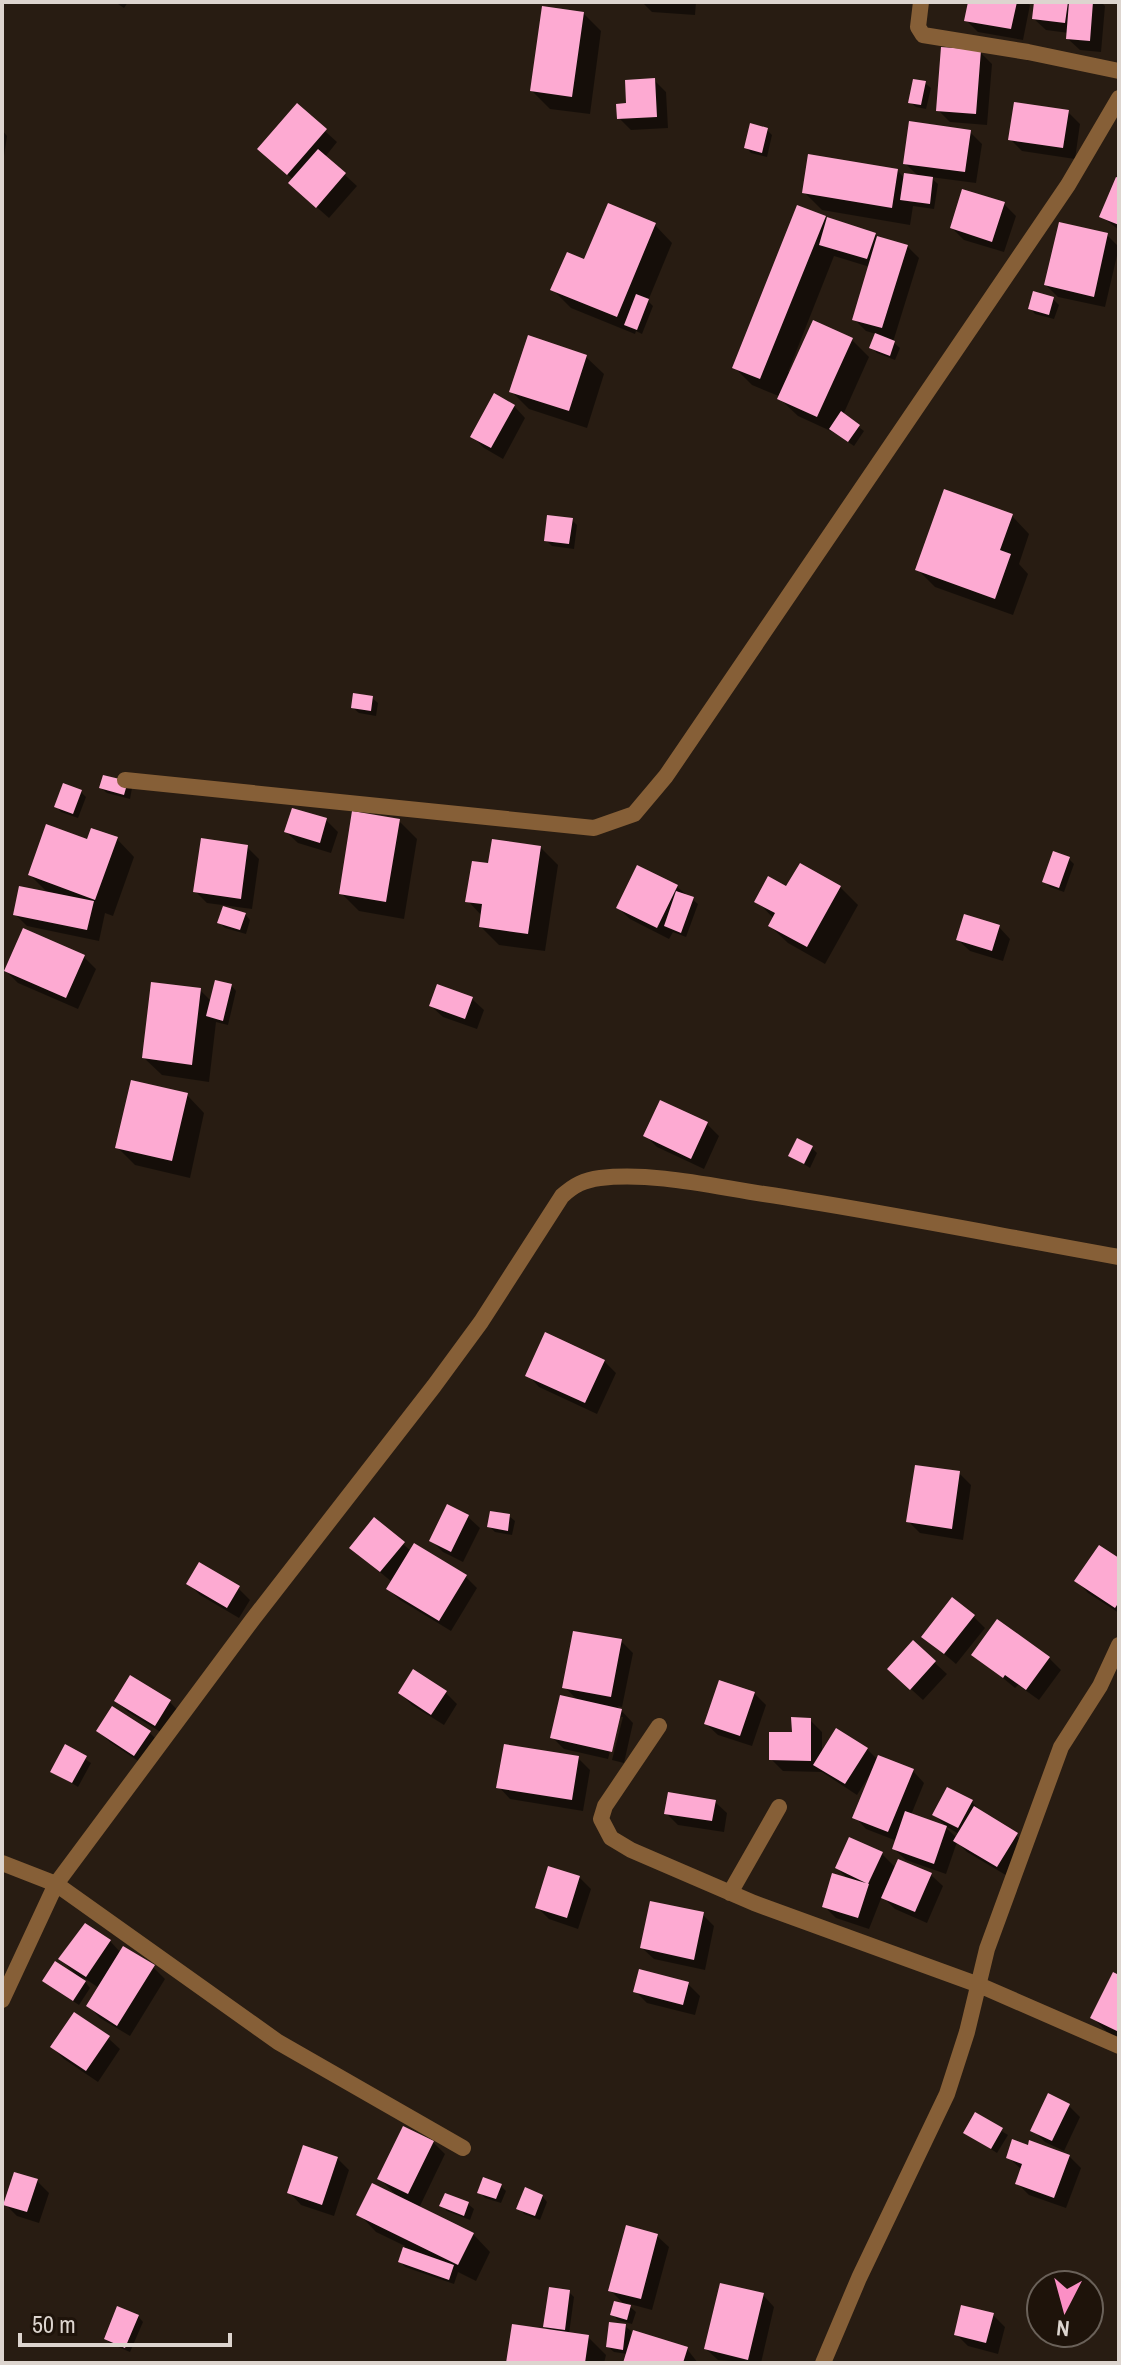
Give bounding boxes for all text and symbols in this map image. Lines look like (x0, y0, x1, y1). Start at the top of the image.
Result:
north arrow (1025, 2269, 1105, 2349)
scale bar (20, 2297, 230, 2347)
text: 50 m (32, 2308, 76, 2340)
text: N (1055, 2313, 1071, 2344)

